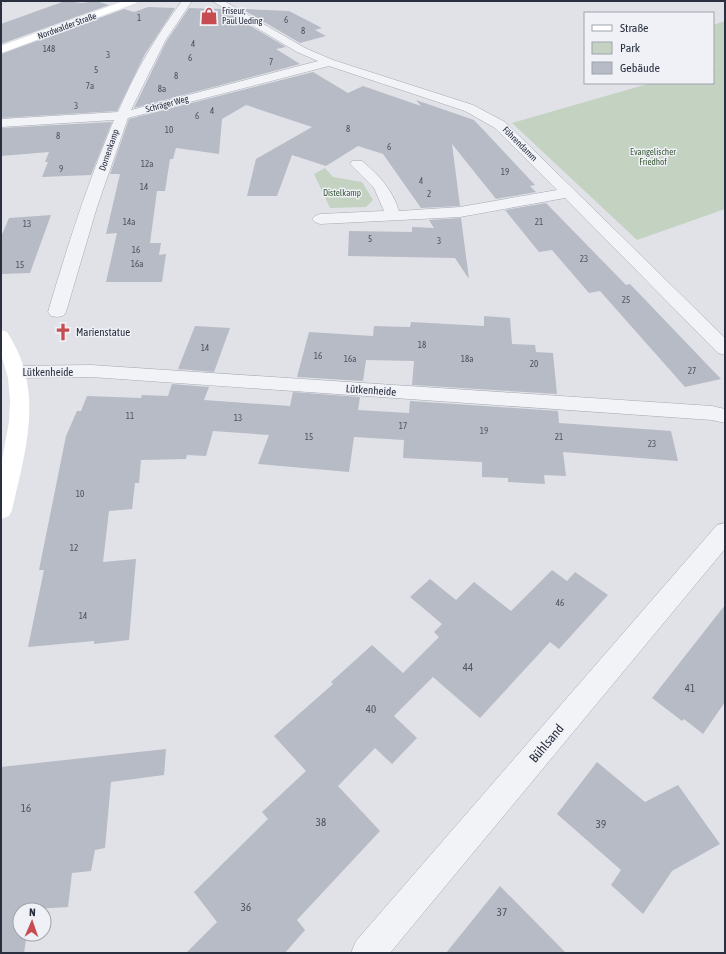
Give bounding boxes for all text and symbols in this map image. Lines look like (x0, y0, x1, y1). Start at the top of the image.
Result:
shop icon: Friseur, Paul Ueding (199, 6, 219, 26)
place label: Friseur, Paul Ueding (222, 6, 262, 26)
street label: Nordwalder Straße (36, 11, 98, 41)
legend (584, 12, 714, 84)
house number: 1 (137, 13, 141, 23)
house number: 6 (284, 15, 288, 25)
text: Straße (620, 21, 648, 35)
house number: 8 (301, 26, 305, 36)
house number: 4 (191, 39, 195, 49)
text: Park (620, 41, 641, 55)
house number: 148 (43, 44, 55, 54)
house number: 3 (106, 50, 110, 60)
house number: 6 (188, 53, 192, 63)
house number: 7 (269, 57, 273, 67)
text: Gebäude (620, 61, 660, 75)
house number: 5 (94, 65, 98, 75)
house number: 8 (174, 71, 178, 81)
house number: 7a (86, 81, 94, 91)
house number: 8a (158, 84, 166, 94)
street label: Schräger Weg (144, 93, 190, 115)
house number: 3 (74, 101, 78, 111)
house number: 4 (210, 106, 214, 116)
house number: 6 (195, 111, 199, 121)
house number: 8 (346, 124, 350, 134)
house number: 10 (165, 125, 173, 135)
street label: Föhrendamm (501, 125, 539, 163)
street label: Dornenkamp (97, 128, 121, 172)
house number: 8 (56, 131, 60, 141)
house number: 6 (387, 142, 391, 152)
park label: Evangelischer Friedhof (630, 147, 676, 167)
house number: 12a (141, 159, 153, 169)
house number: 9 (59, 164, 63, 174)
house number: 19 (501, 167, 509, 177)
house number: 4 (419, 176, 423, 186)
house number: 14 (140, 182, 148, 192)
park label: Distelkamp (323, 188, 361, 198)
house number: 2 (427, 189, 431, 199)
house number: 14a (123, 217, 135, 227)
house number: 21 (535, 217, 543, 227)
house number: 13 (23, 219, 31, 229)
house number: 5 (368, 234, 372, 244)
house number: 3 (437, 236, 441, 246)
house number: 16 (132, 245, 140, 255)
house number: 23 (580, 254, 588, 264)
house number: 16a (131, 259, 143, 269)
house number: 15 (16, 260, 24, 270)
house number: 25 (622, 295, 630, 305)
church icon: Marienstatue (53, 322, 73, 342)
place label: Marienstatue (76, 326, 130, 338)
house number: 18 (418, 340, 426, 350)
house number: 14 (201, 343, 209, 353)
house number: 16 (314, 351, 322, 361)
house number: 16a (344, 354, 356, 364)
house number: 18a (461, 354, 473, 364)
house number: 20 (530, 359, 538, 369)
street label: Lütkenheide (23, 366, 73, 378)
house number: 27 (688, 366, 696, 376)
street label: Lütkenheide (345, 382, 397, 398)
house number: 11 (126, 411, 134, 421)
house number: 13 (234, 413, 242, 423)
house number: 17 (399, 421, 407, 431)
house number: 19 (480, 426, 488, 436)
house number: 15 (305, 432, 313, 442)
house number: 21 (555, 432, 563, 442)
house number: 23 (648, 439, 656, 449)
house number: 10 (76, 489, 84, 499)
house number: 12 (70, 543, 78, 553)
house number: 46 (556, 598, 564, 608)
house number: 14 (79, 611, 87, 621)
house number: 44 (463, 661, 473, 673)
house number: 41 (685, 682, 695, 694)
house number: 40 (366, 703, 376, 715)
street label: Bühlsand (526, 721, 567, 765)
house number: 16 (21, 802, 31, 814)
house number: 38 (316, 816, 326, 828)
house number: 39 (596, 818, 606, 830)
house number: 36 (241, 901, 251, 913)
north arrow (12, 902, 52, 942)
text: N (29, 906, 36, 918)
house number: 37 (497, 906, 507, 918)

